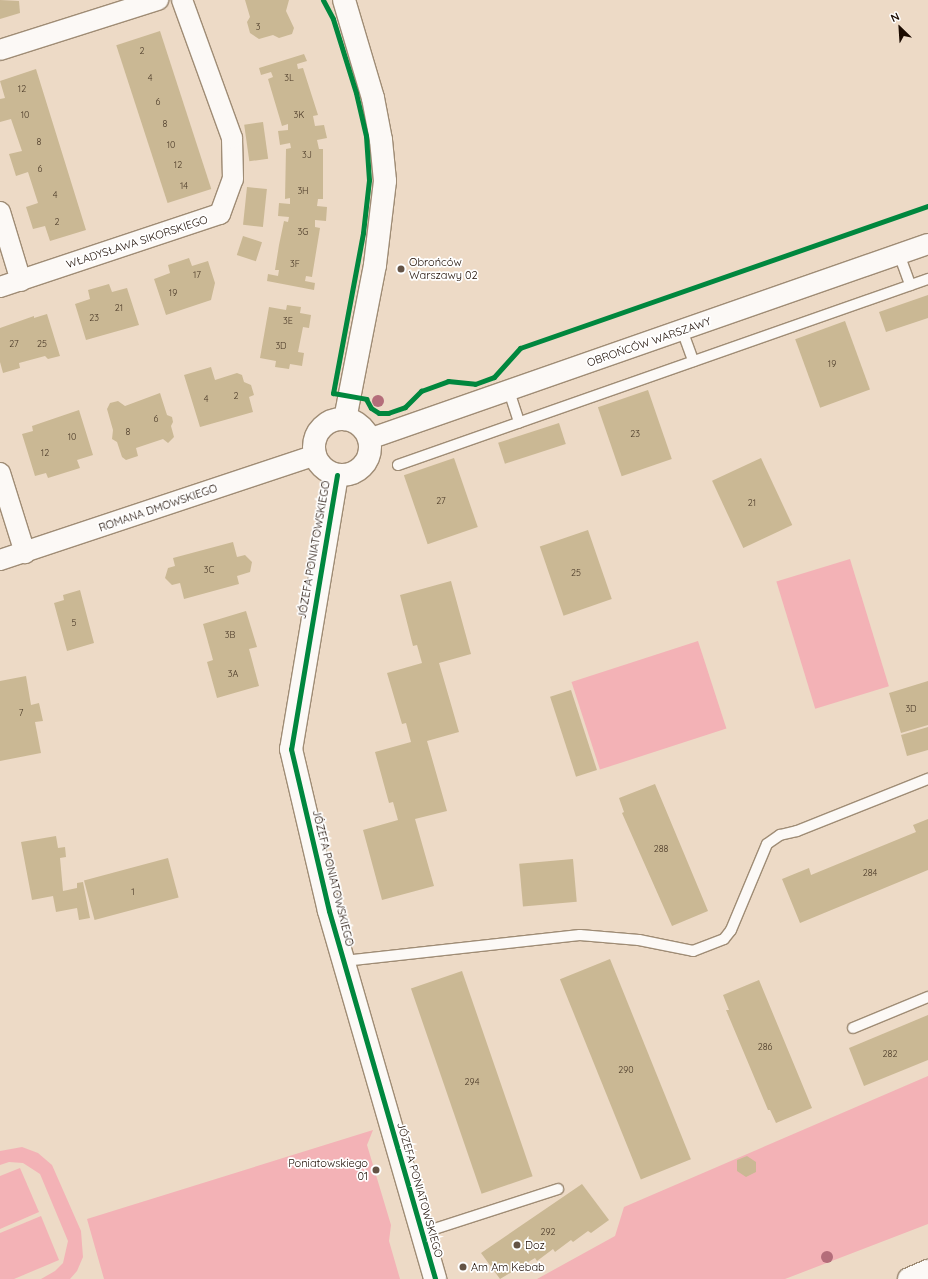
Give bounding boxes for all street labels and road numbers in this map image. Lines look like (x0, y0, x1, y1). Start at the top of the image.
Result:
street label: WŁADYSŁAWA SIKORSKIEGO (65, 213, 209, 271)
street label: OBROŃCÓW WARSZAWY (585, 315, 713, 369)
street label: JÓZEFA PONIATOWSKIEGO (295, 480, 333, 620)
street label: ROMANA DMOWSKIEGO (97, 481, 219, 535)
street label: JÓZEFA PONIATOWSKIEGO (310, 808, 356, 948)
street label: JÓZEFA PONIATOWSKIEGO (394, 1121, 446, 1259)

